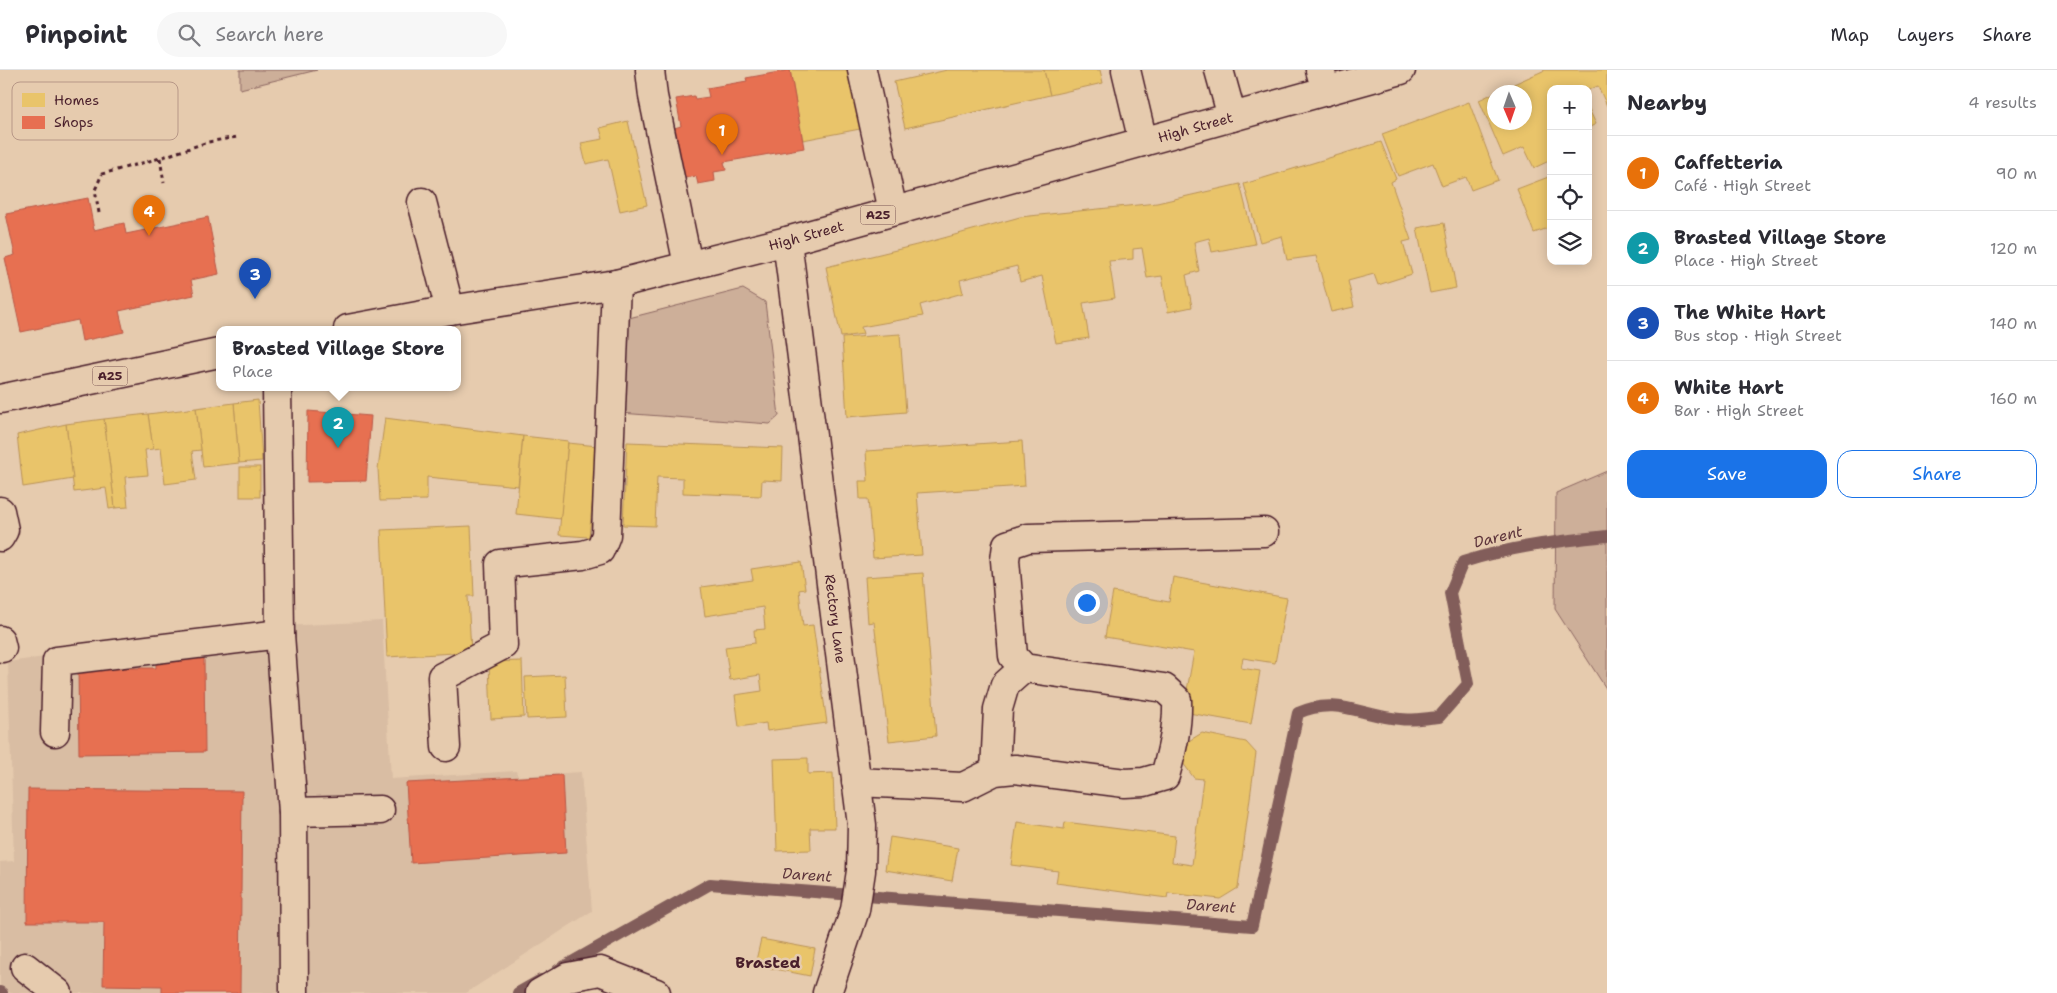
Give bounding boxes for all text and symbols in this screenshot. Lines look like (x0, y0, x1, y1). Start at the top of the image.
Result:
search box (157, 12, 507, 57)
text: Pinpoint (25, 19, 127, 51)
icon: search (175, 21, 203, 49)
text: Search here (215, 22, 324, 47)
text: Map (1831, 23, 1869, 47)
text: Layers (1897, 23, 1954, 47)
text: Share (1982, 23, 2032, 47)
legend (12, 82, 178, 140)
north arrow (1487, 85, 1532, 130)
map controls (1547, 85, 1592, 265)
button: + (1547, 85, 1592, 130)
text: Nearby (1627, 89, 1707, 117)
text: Homes (54, 91, 99, 109)
text: 4 results (1968, 92, 2037, 113)
street label: High Street (1156, 108, 1235, 146)
text: Shops (54, 113, 93, 131)
pin: 1 (706, 114, 738, 155)
button: − (1547, 130, 1592, 175)
text: Caffetteria (1674, 150, 1782, 175)
text: 1 (1639, 163, 1647, 184)
text: 90 m (1996, 163, 2037, 184)
button: locate (1547, 175, 1592, 220)
text: Café · High Street (1674, 175, 1811, 196)
pin: 4 (133, 195, 165, 236)
road number: A25 (860, 206, 896, 224)
street label: High Street (767, 217, 846, 254)
button: layers (1547, 220, 1592, 265)
text: Brasted Village Store (1674, 225, 1886, 250)
text: 2 (1637, 238, 1649, 259)
text: 120 m (1990, 238, 2037, 259)
text: Place · High Street (1674, 250, 1818, 271)
pin: 3 (239, 258, 271, 299)
text: The White Hart (1674, 300, 1826, 325)
text: 3 (1637, 313, 1649, 334)
text: 140 m (1990, 313, 2037, 334)
text: Bus stop · High Street (1674, 325, 1842, 346)
popup (216, 326, 461, 391)
text: Brasted Village Store (232, 336, 445, 361)
text: Place (232, 361, 273, 382)
road number: A25 (92, 366, 128, 386)
text: White Hart (1674, 375, 1784, 400)
text: 4 (1637, 388, 1649, 409)
text: 160 m (1990, 388, 2037, 409)
text: Bar · High Street (1674, 400, 1804, 421)
pin: 2 (322, 407, 354, 448)
button: Save (1627, 450, 1827, 498)
button: Share (1837, 450, 2037, 498)
water label: Darent (1471, 521, 1525, 553)
street label: Rectory Lane (821, 573, 850, 665)
your location (1074, 590, 1100, 616)
water label: Darent (782, 863, 833, 887)
water label: Darent (1186, 894, 1237, 918)
district label: Brasted (735, 952, 801, 973)

